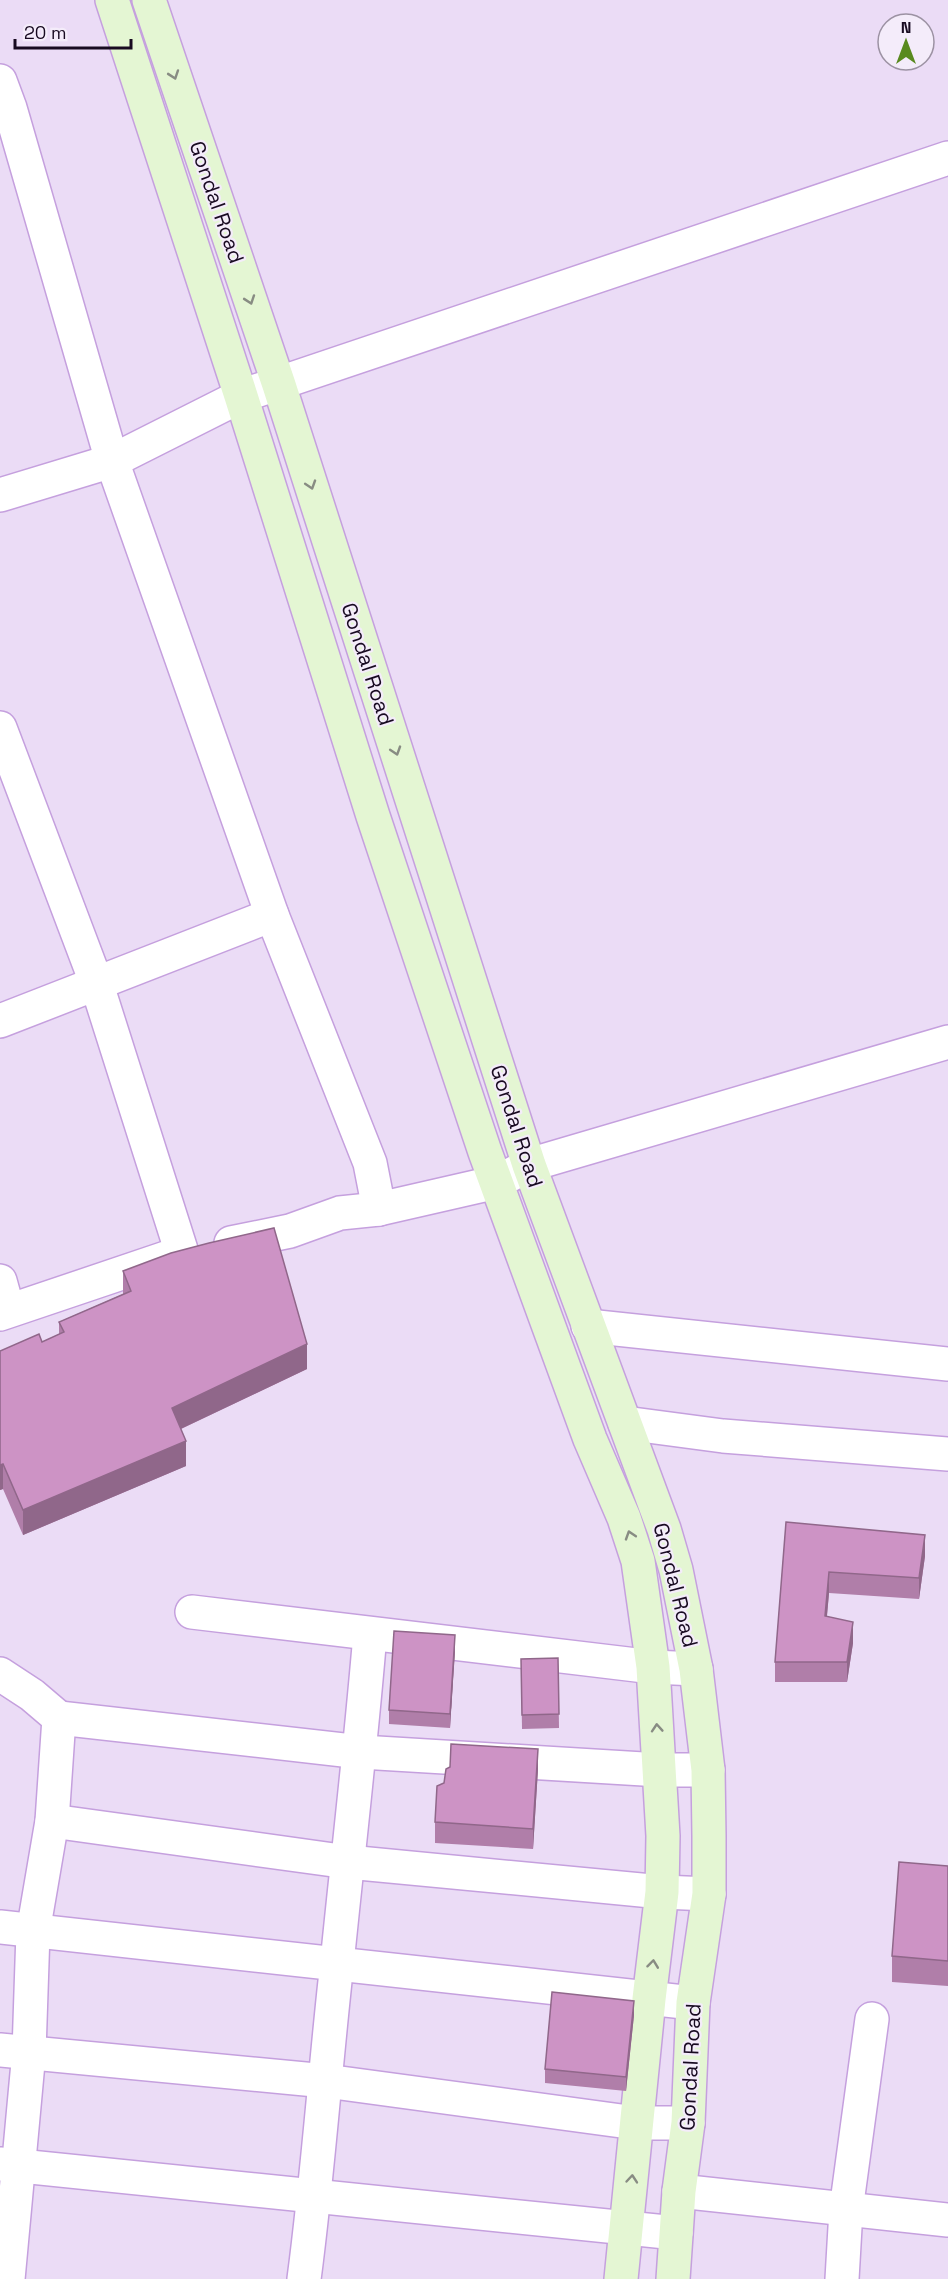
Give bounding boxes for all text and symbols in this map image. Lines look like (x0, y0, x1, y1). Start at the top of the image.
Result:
scale bar (15, 12, 130, 50)
north arrow (876, 12, 936, 72)
text: N (901, 17, 911, 38)
text: 20 m (24, 21, 67, 44)
one-way arrow (167, 69, 179, 80)
street label: Gondal Road (183, 137, 251, 267)
one-way arrow (243, 294, 255, 305)
one-way arrow (304, 479, 316, 490)
street label: Gondal Road (335, 599, 401, 729)
one-way arrow (389, 745, 401, 756)
street label: Gondal Road (484, 1061, 550, 1191)
street label: Gondal Road (647, 1520, 705, 1650)
one-way arrow (624, 1530, 637, 1541)
one-way arrow (650, 1723, 663, 1732)
one-way arrow (647, 1960, 659, 1969)
street label: Gondal Road (673, 2003, 707, 2131)
one-way arrow (625, 2175, 638, 2184)

